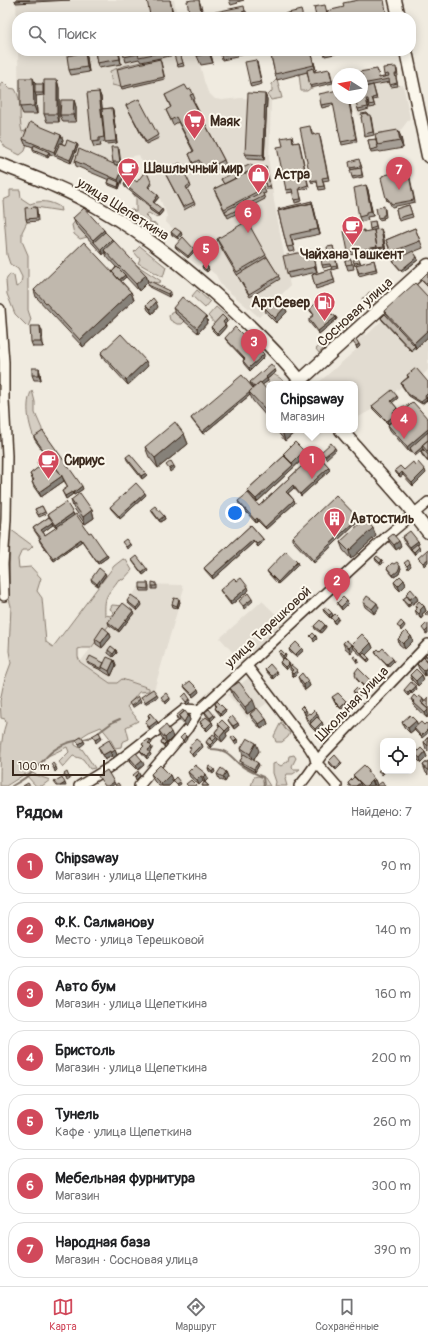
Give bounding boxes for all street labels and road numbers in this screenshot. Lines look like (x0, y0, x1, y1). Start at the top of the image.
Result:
street label: улица Щепеткина (73, 173, 172, 244)
street label: Сосновая улица (314, 274, 396, 350)
street label: улица Терешковой (221, 583, 315, 672)
street label: Школьная улица (312, 663, 392, 745)

